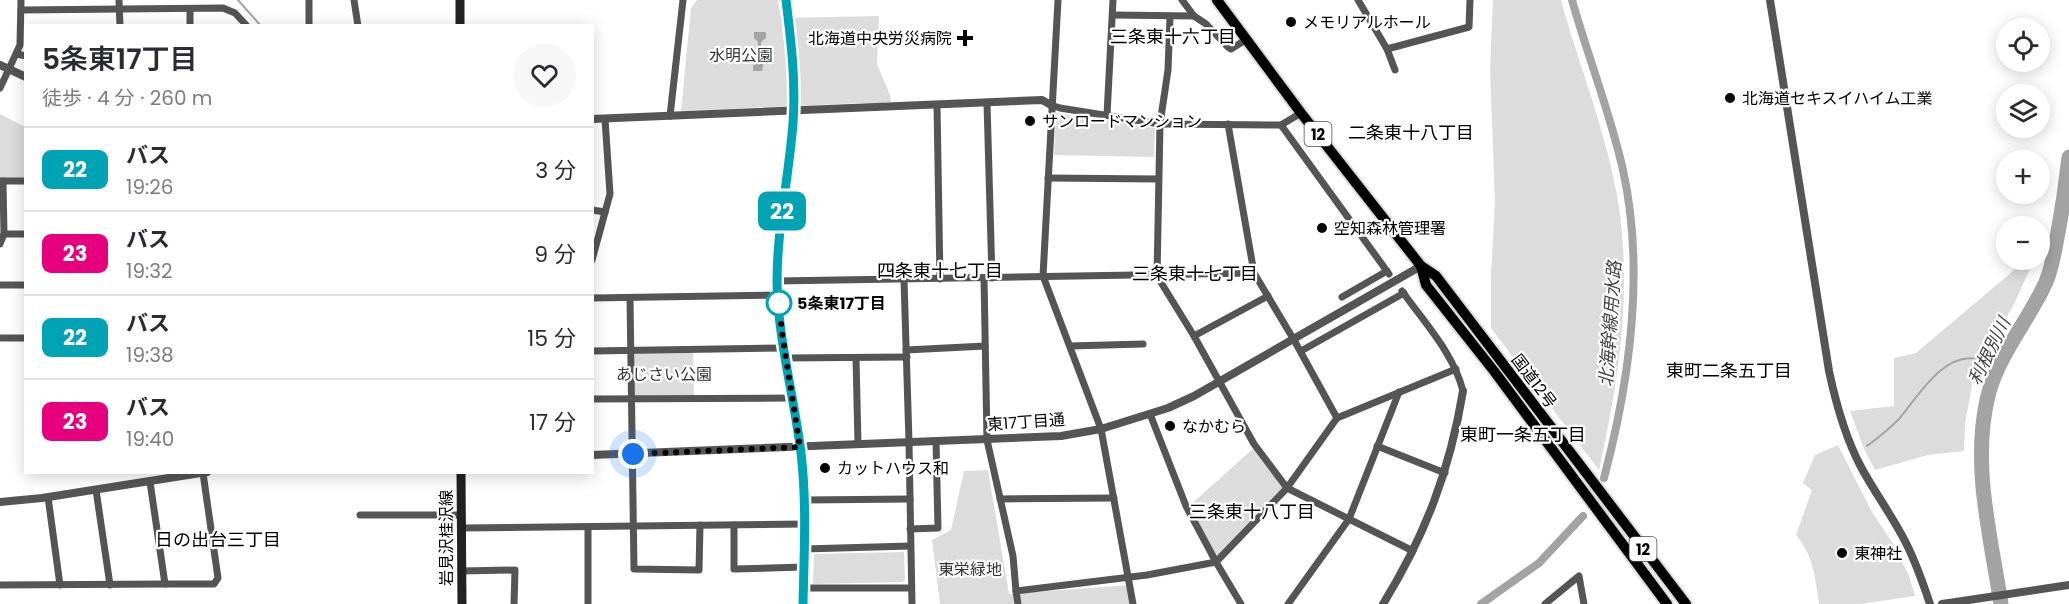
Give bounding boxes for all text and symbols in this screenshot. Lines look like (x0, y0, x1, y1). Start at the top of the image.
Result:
place label: メモリアルホール (1303, 11, 1431, 34)
marker: メモリアルホール (1284, 15, 1298, 29)
map controls (1996, 18, 2050, 270)
button: locate (1996, 18, 2050, 72)
district label: 三条東十六丁目 (1110, 24, 1236, 49)
place label: 北海道中央労災病院 (808, 27, 952, 50)
marker: 北海道中央労災病院 (956, 29, 974, 47)
text: 5条東17丁目 (42, 40, 198, 79)
button: heart (513, 44, 576, 107)
park label: 水明公園 (709, 44, 773, 67)
text: 徒歩 · 4 分 · 260 m (42, 84, 212, 112)
button: layers (1996, 84, 2050, 138)
place label: 北海道セキスイハイム工業 (1742, 87, 1933, 110)
marker: 北海道セキスイハイム工業 (1723, 91, 1737, 105)
place label: サンロードマンション (1042, 110, 1202, 133)
marker: サンロードマンション (1023, 114, 1037, 128)
district label: 二条東十八丁目 (1348, 120, 1474, 145)
road number: 12 (1304, 122, 1332, 146)
text: バス (126, 140, 170, 171)
button: + (1996, 150, 2050, 204)
text: 22 (63, 155, 87, 184)
text: 3 分 (535, 155, 576, 186)
text: 19:26 (126, 173, 173, 201)
line badge: 22 (755, 192, 809, 230)
text: 22 (770, 197, 794, 226)
button: − (1996, 216, 2050, 270)
place label: 空知森林管理署 (1334, 217, 1446, 240)
marker: 空知森林管理署 (1315, 221, 1329, 235)
text: バス (126, 224, 170, 255)
text: 23 (63, 239, 87, 268)
text: 9 分 (534, 239, 576, 270)
text: 19:32 (126, 257, 173, 285)
district label: 四条東十七丁目 (877, 258, 1003, 283)
water label: 北海幹線用水路 (1593, 258, 1627, 388)
district label: 三条東十七丁目 (1132, 261, 1258, 286)
marker: 5条東17丁目 (766, 290, 792, 316)
place label: 5条東17丁目 (797, 292, 886, 315)
text: バス (126, 308, 170, 339)
water label: 利根別川 (1962, 311, 2017, 389)
text: 22 (63, 323, 87, 352)
text: 15 分 (527, 323, 576, 354)
text: 19:38 (126, 341, 174, 369)
street label: 国道12号 (1506, 349, 1562, 413)
district label: 東町二条五丁目 (1666, 358, 1792, 383)
park label: あじさい公園 (616, 363, 712, 386)
text: バス (126, 392, 170, 423)
text: 23 (63, 407, 87, 436)
text: 17 分 (529, 407, 576, 438)
street label: 東17丁目通 (986, 408, 1066, 436)
place label: なかむら (1182, 415, 1246, 438)
marker: なかむら (1163, 419, 1177, 433)
district label: 東町一条五丁目 (1460, 422, 1586, 447)
text: 19:40 (126, 425, 174, 453)
your location (618, 439, 648, 469)
place label: カットハウス和 (837, 457, 949, 480)
marker: カットハウス和 (818, 461, 832, 475)
street label: 岩見沢桂沢線 (435, 490, 458, 586)
district label: 三条東十八丁目 (1189, 499, 1315, 524)
district label: 日の出台三丁目 (155, 527, 281, 552)
road number: 12 (1630, 537, 1656, 561)
place label: 東神社 (1854, 542, 1902, 565)
marker: 東神社 (1835, 546, 1849, 560)
park label: 東栄緑地 (938, 558, 1002, 581)

